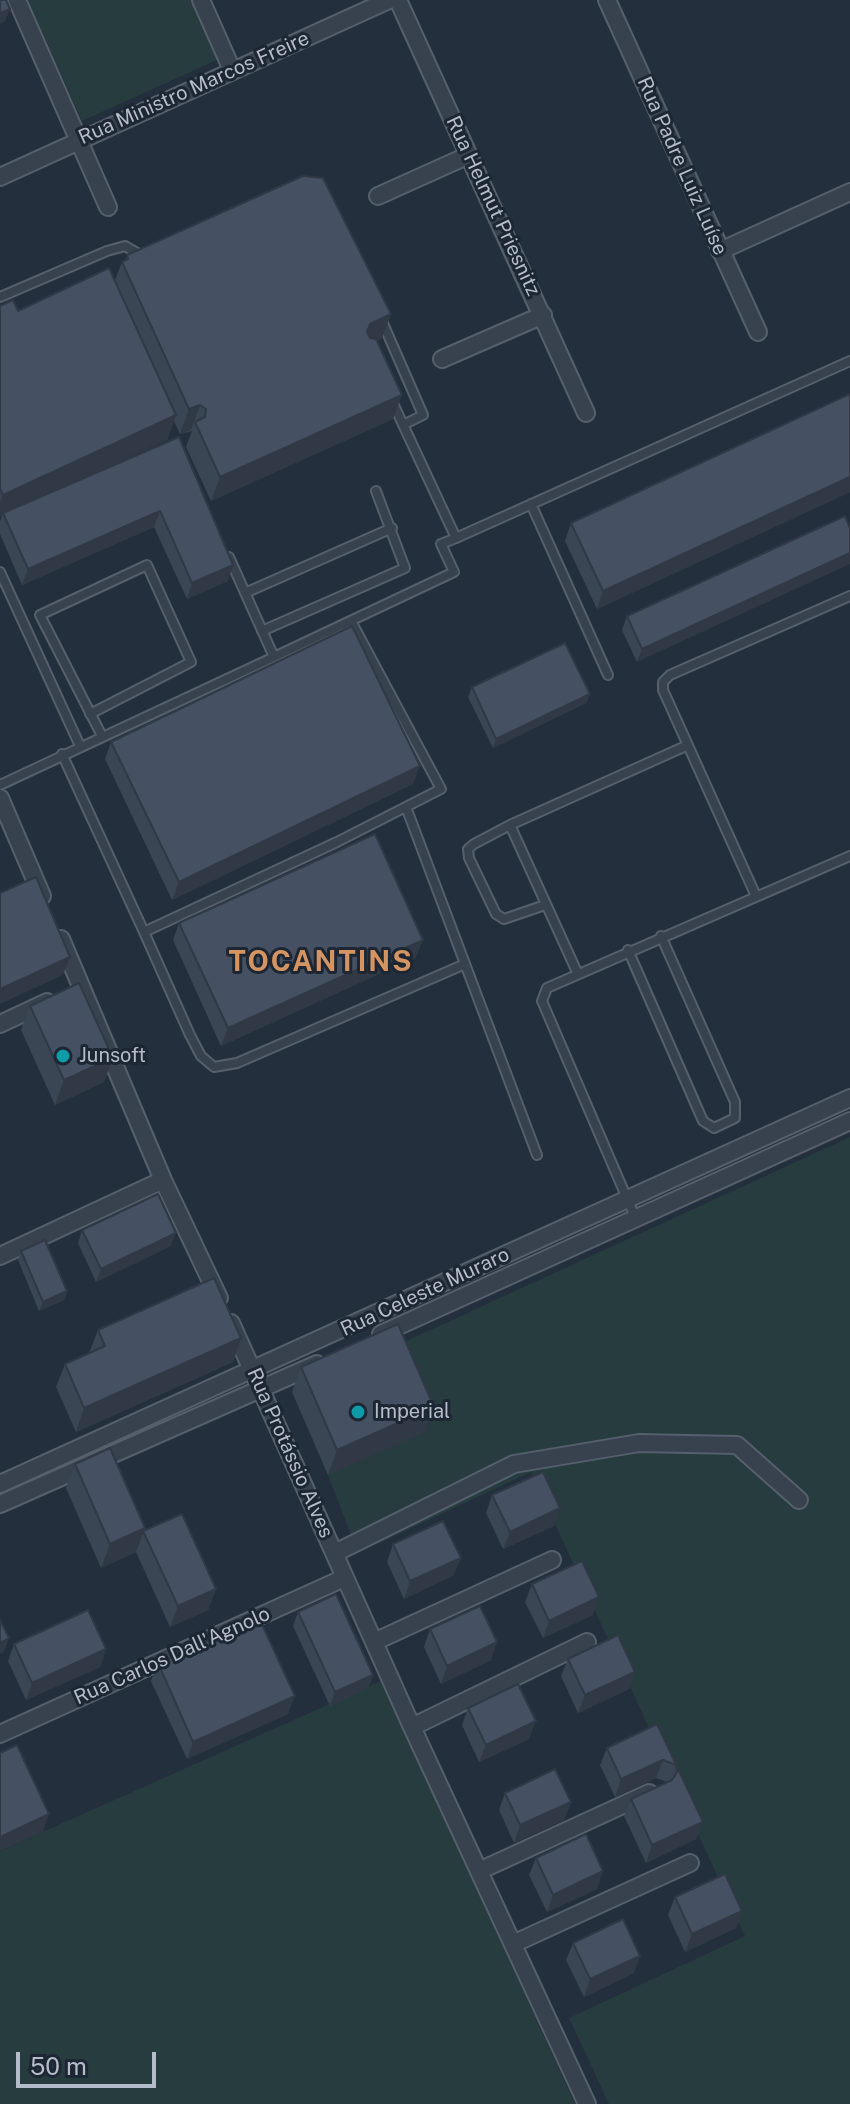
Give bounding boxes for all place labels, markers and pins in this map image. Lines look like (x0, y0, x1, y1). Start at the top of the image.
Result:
place label: Junsoft (79, 1044, 146, 1068)
marker: Junsoft (54, 1047, 72, 1065)
place label: Imperial (374, 1400, 450, 1424)
marker: Imperial (349, 1403, 367, 1421)

